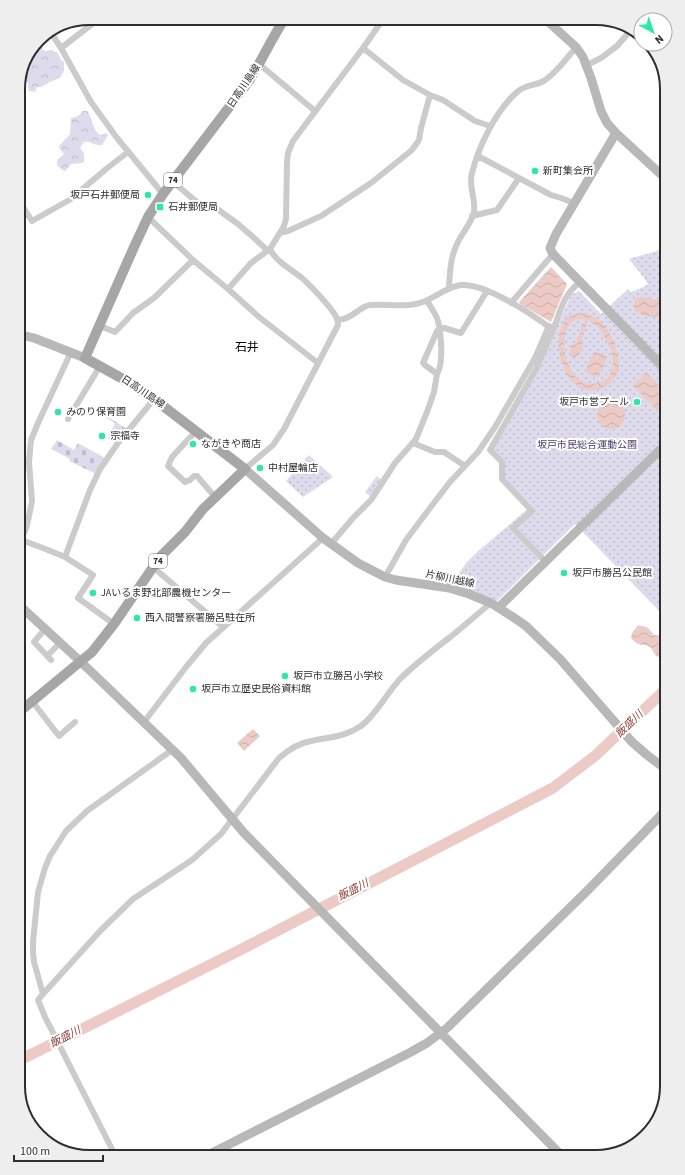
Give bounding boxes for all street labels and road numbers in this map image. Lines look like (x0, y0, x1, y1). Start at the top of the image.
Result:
street label: 日高川島線 (224, 61, 264, 111)
road number: 74 (164, 173, 182, 187)
street label: 日高川島線 (118, 372, 168, 412)
road number: 74 (149, 554, 167, 568)
street label: 片柳川越線 (424, 567, 476, 591)

